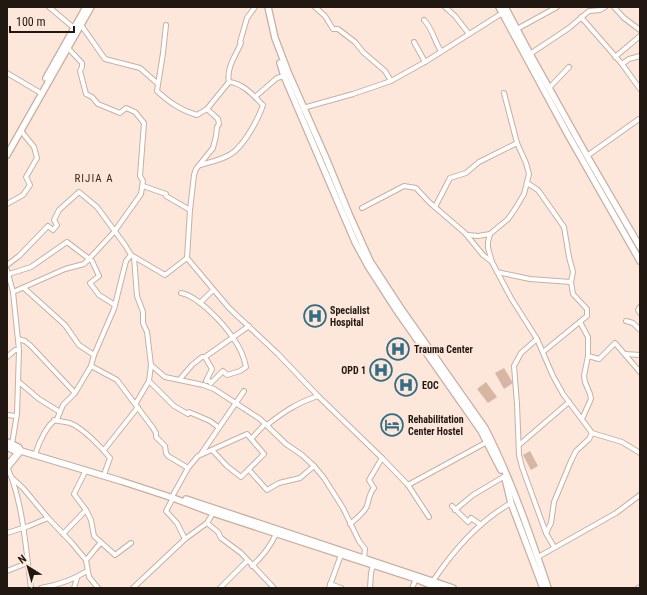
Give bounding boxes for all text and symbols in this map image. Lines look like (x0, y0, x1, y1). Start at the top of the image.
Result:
scale bar (10, 8, 74, 34)
text: 100 m (16, 15, 46, 29)
district label: RIJIA A (75, 172, 113, 185)
hospital icon: Specialist Hospital (302, 303, 328, 329)
place label: Specialist Hospital (330, 305, 370, 328)
hospital icon: Trauma Center (385, 336, 411, 362)
place label: Trauma Center (414, 344, 474, 355)
hospital icon: OPD 1 (368, 357, 394, 383)
place label: OPD 1 (341, 365, 366, 376)
hospital icon: EOC (393, 372, 419, 398)
place label: EOC (422, 380, 439, 391)
hotel icon: Rehabilitation Center Hostel (379, 412, 405, 438)
place label: Rehabilitation Center Hostel (408, 414, 464, 437)
north arrow (8, 547, 48, 587)
text: N (16, 552, 29, 567)

